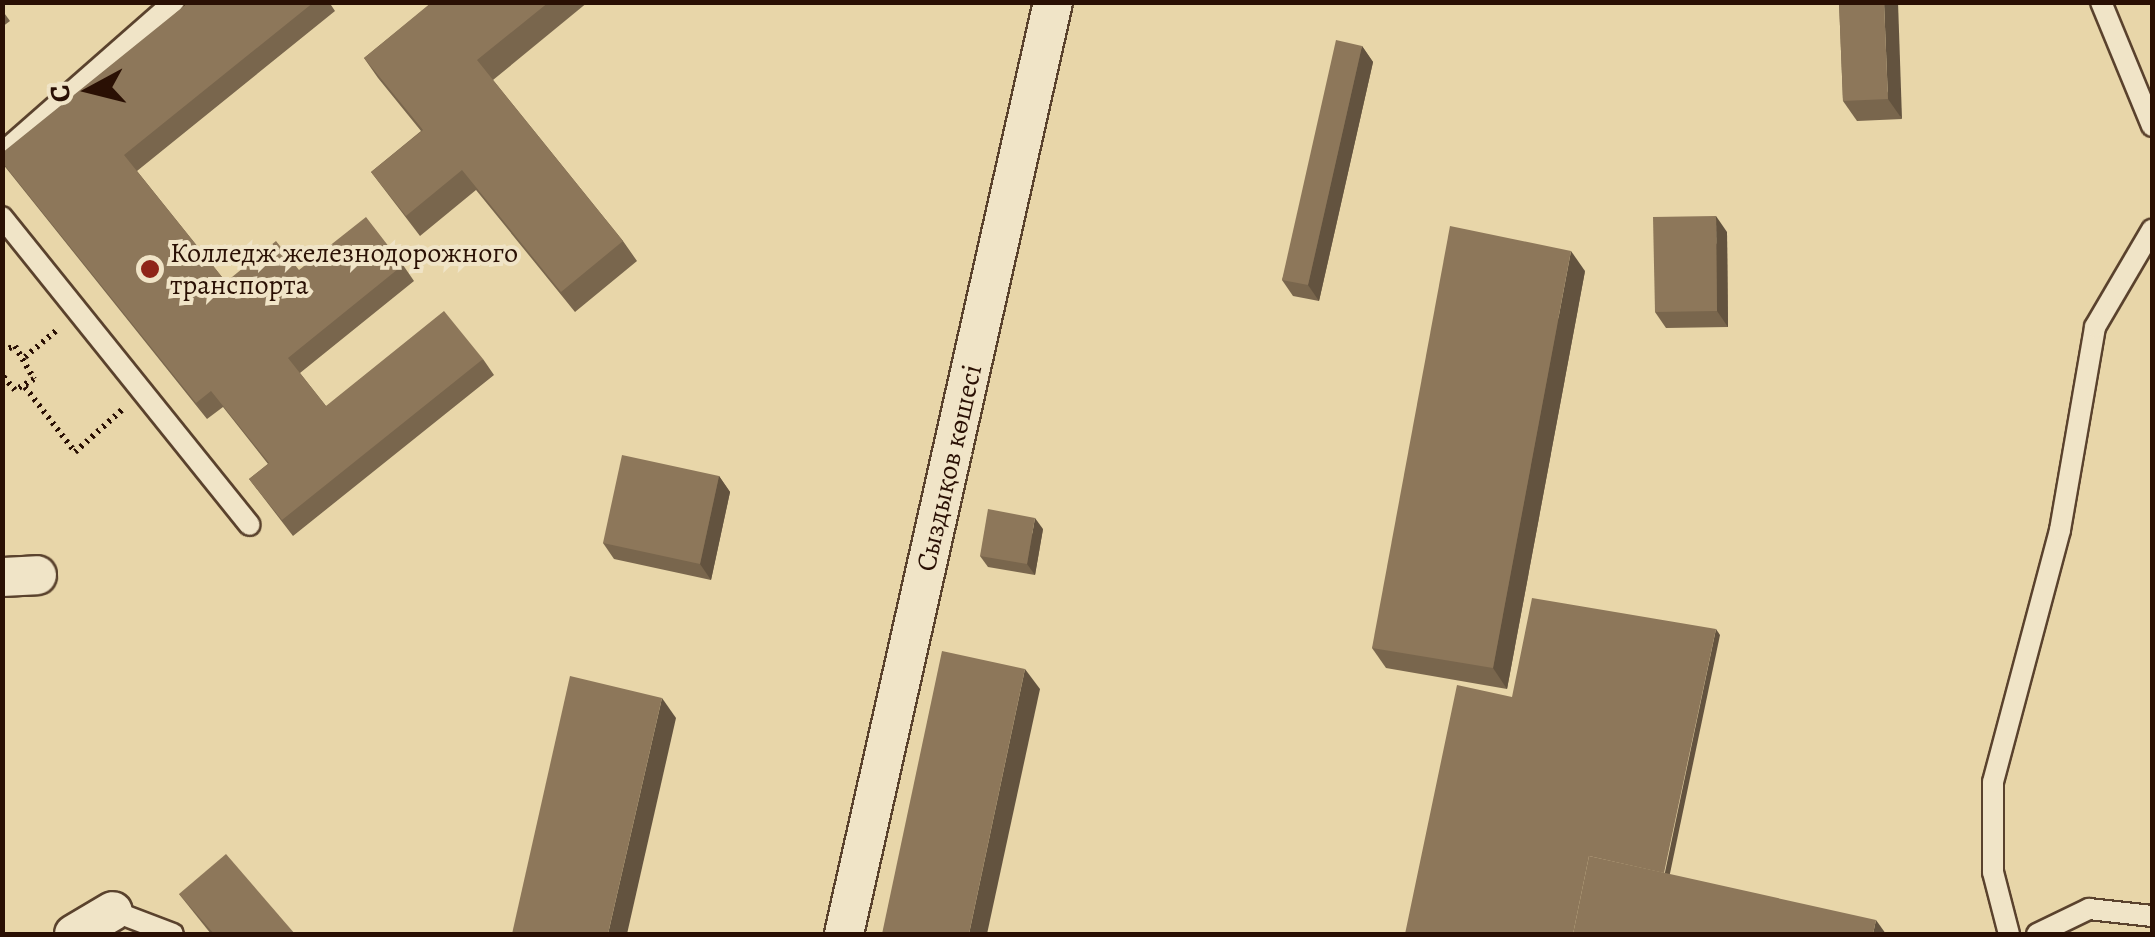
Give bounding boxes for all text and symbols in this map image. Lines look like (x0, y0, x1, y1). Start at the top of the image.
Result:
north arrow (40, 40, 140, 140)
text: С (40, 83, 80, 105)
place label: Колледж железнодорожного транспорта (170, 236, 518, 302)
marker: Колледж железнодорожного транспорта (139, 258, 161, 280)
street label: Сыздықов көшесі (909, 361, 989, 575)

